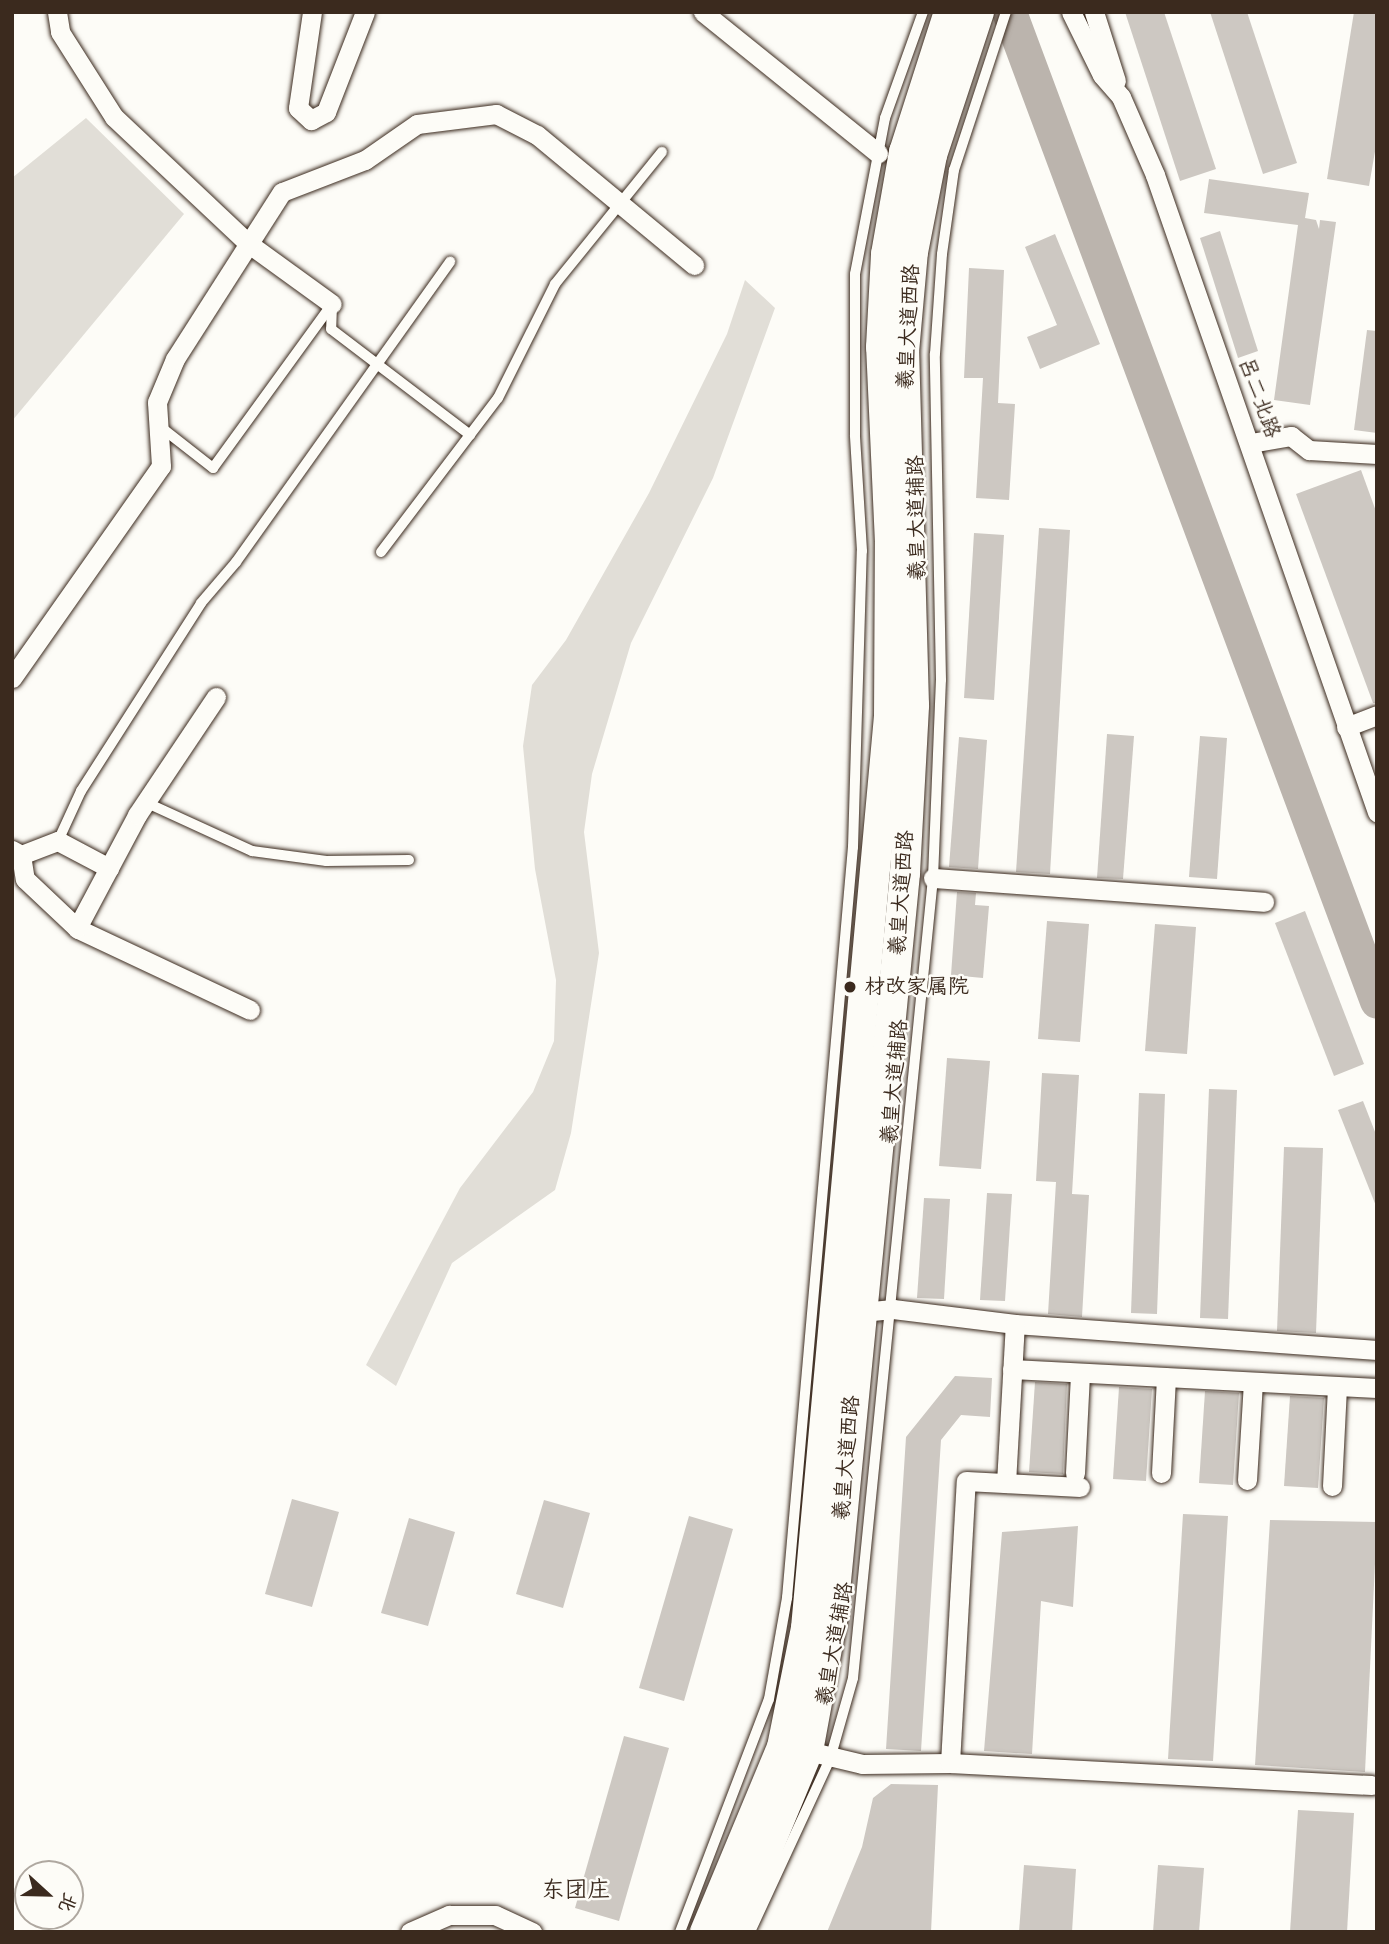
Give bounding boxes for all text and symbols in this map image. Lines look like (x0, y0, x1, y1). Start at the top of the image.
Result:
street label: 羲皇大道西路 (893, 263, 925, 391)
street label: 吕二北路 (1233, 354, 1285, 442)
street label: 羲皇大道辅路 (903, 455, 931, 581)
street label: 羲皇大道西路 (885, 829, 919, 957)
place label: 材改家属院 (864, 974, 969, 1000)
marker: 材改家属院 (842, 979, 858, 995)
street label: 羲皇大道辅路 (877, 1018, 913, 1146)
street label: 羲皇大道西路 (829, 1394, 865, 1522)
street label: 羲皇大道辅路 (812, 1580, 858, 1708)
north arrow (14, 1860, 84, 1930)
district label: 东团庄 (542, 1876, 610, 1904)
text: 北 (51, 1888, 83, 1916)

